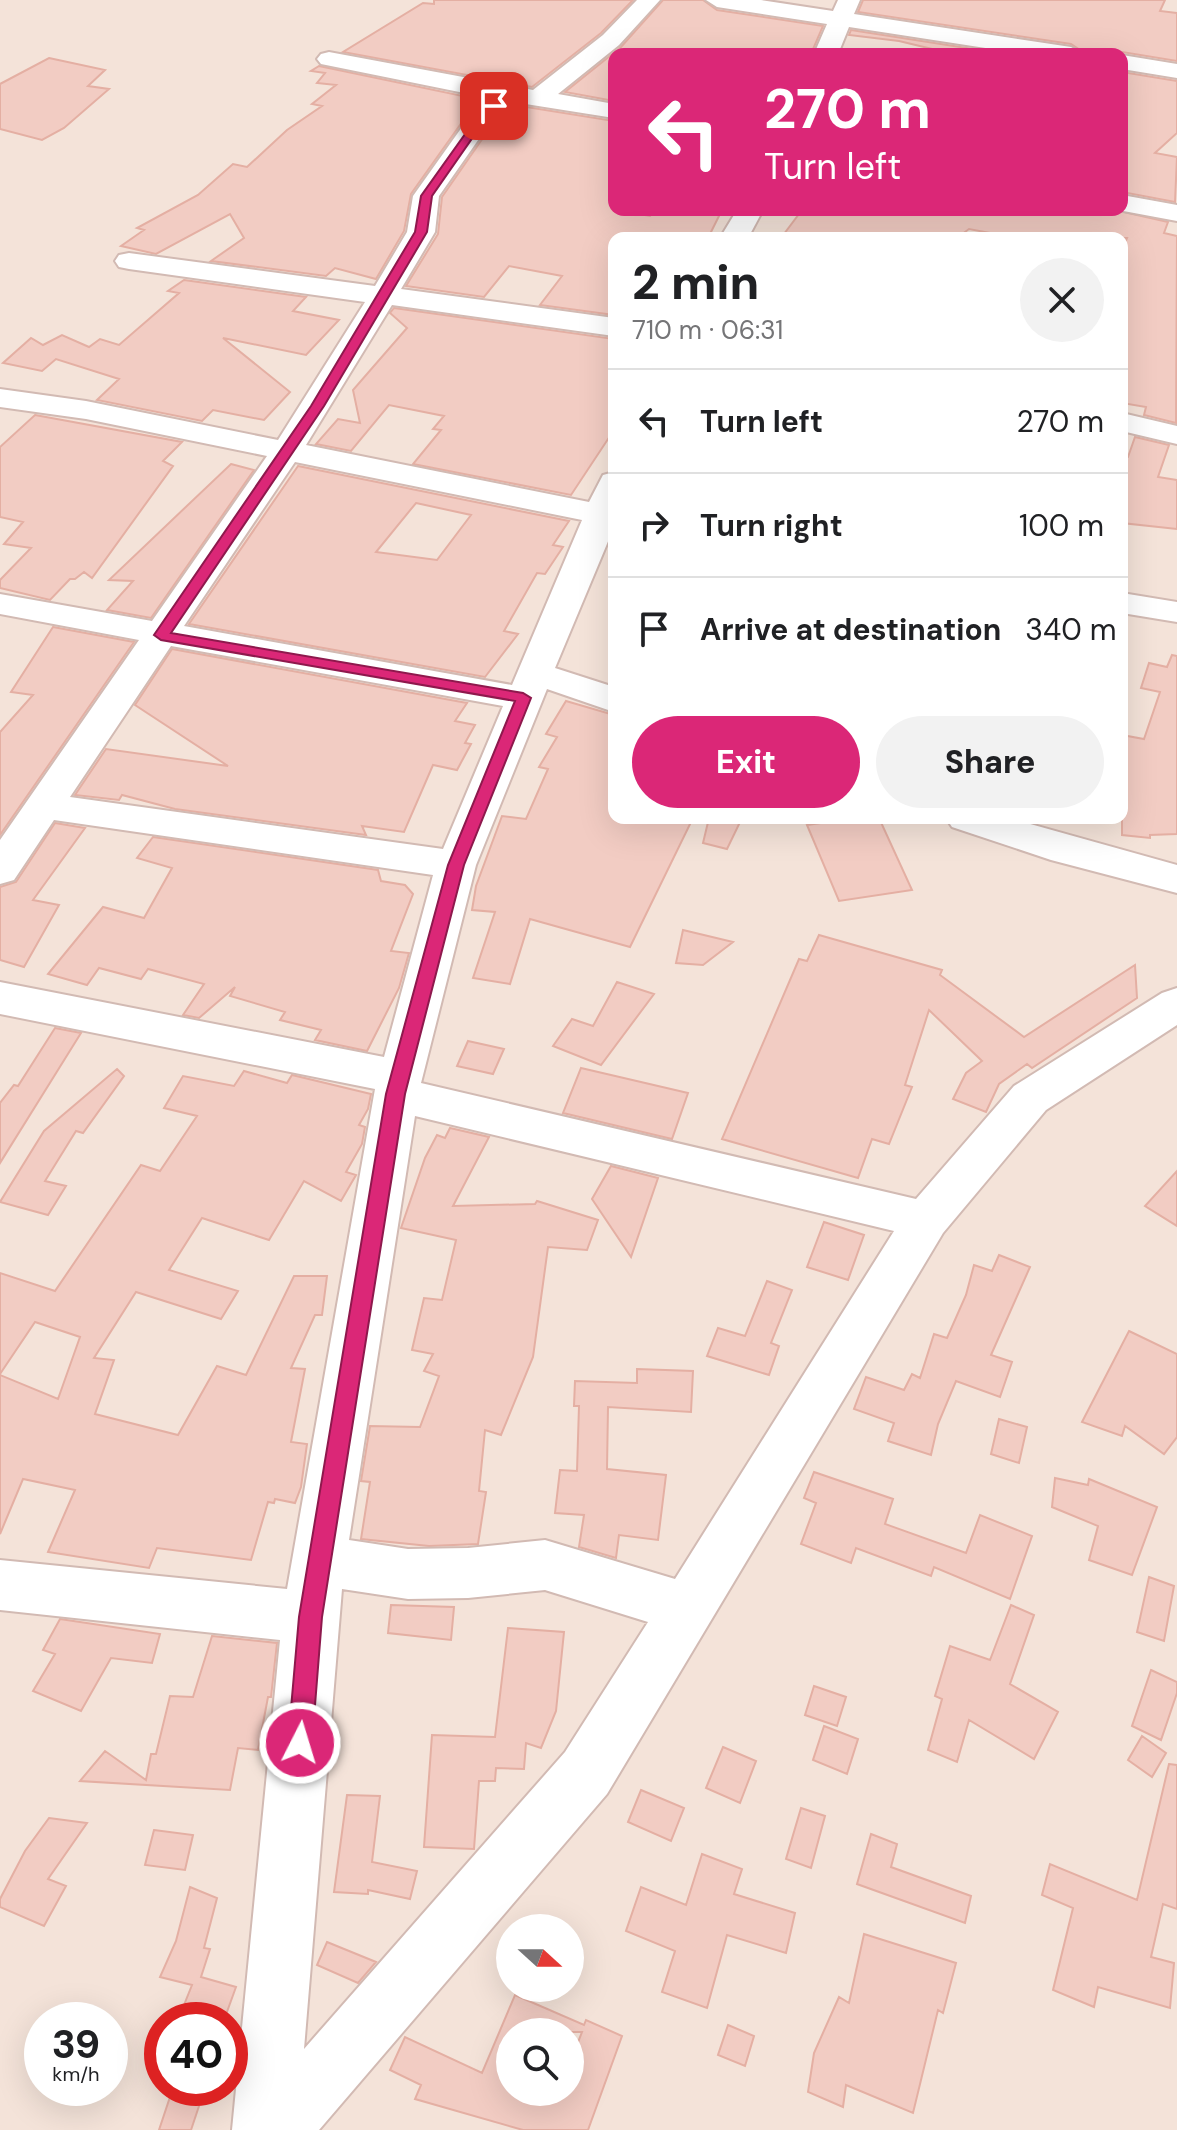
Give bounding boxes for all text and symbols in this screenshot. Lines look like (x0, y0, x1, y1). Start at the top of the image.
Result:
pin (460, 72, 528, 140)
text: 270 m (764, 72, 931, 145)
icon: left (632, 80, 736, 184)
icon: arrive (472, 84, 516, 128)
text: Turn left (764, 143, 901, 190)
text: 2 min (632, 251, 759, 314)
button: close (1020, 258, 1104, 342)
text: 710 m · 06:31 (632, 313, 783, 347)
icon: left (632, 399, 676, 443)
text: Turn left (700, 402, 823, 441)
text: 270 m (1016, 402, 1104, 441)
icon: right (632, 503, 676, 547)
text: Turn right (700, 506, 843, 545)
text: 100 m (1019, 506, 1104, 545)
icon: arrive (632, 607, 676, 651)
text: Arrive at destination (700, 610, 1001, 649)
text: 340 m (1025, 610, 1116, 649)
button: Exit (632, 716, 860, 808)
button: Share (876, 716, 1104, 808)
position arrow (258, 1701, 342, 1785)
north arrow (496, 1914, 584, 2002)
map controls (496, 1914, 584, 2106)
speed limit sign: 40 (144, 2002, 248, 2106)
text: 39 (52, 2018, 100, 2070)
button: search (496, 2018, 584, 2106)
text: km/h (52, 2061, 100, 2087)

